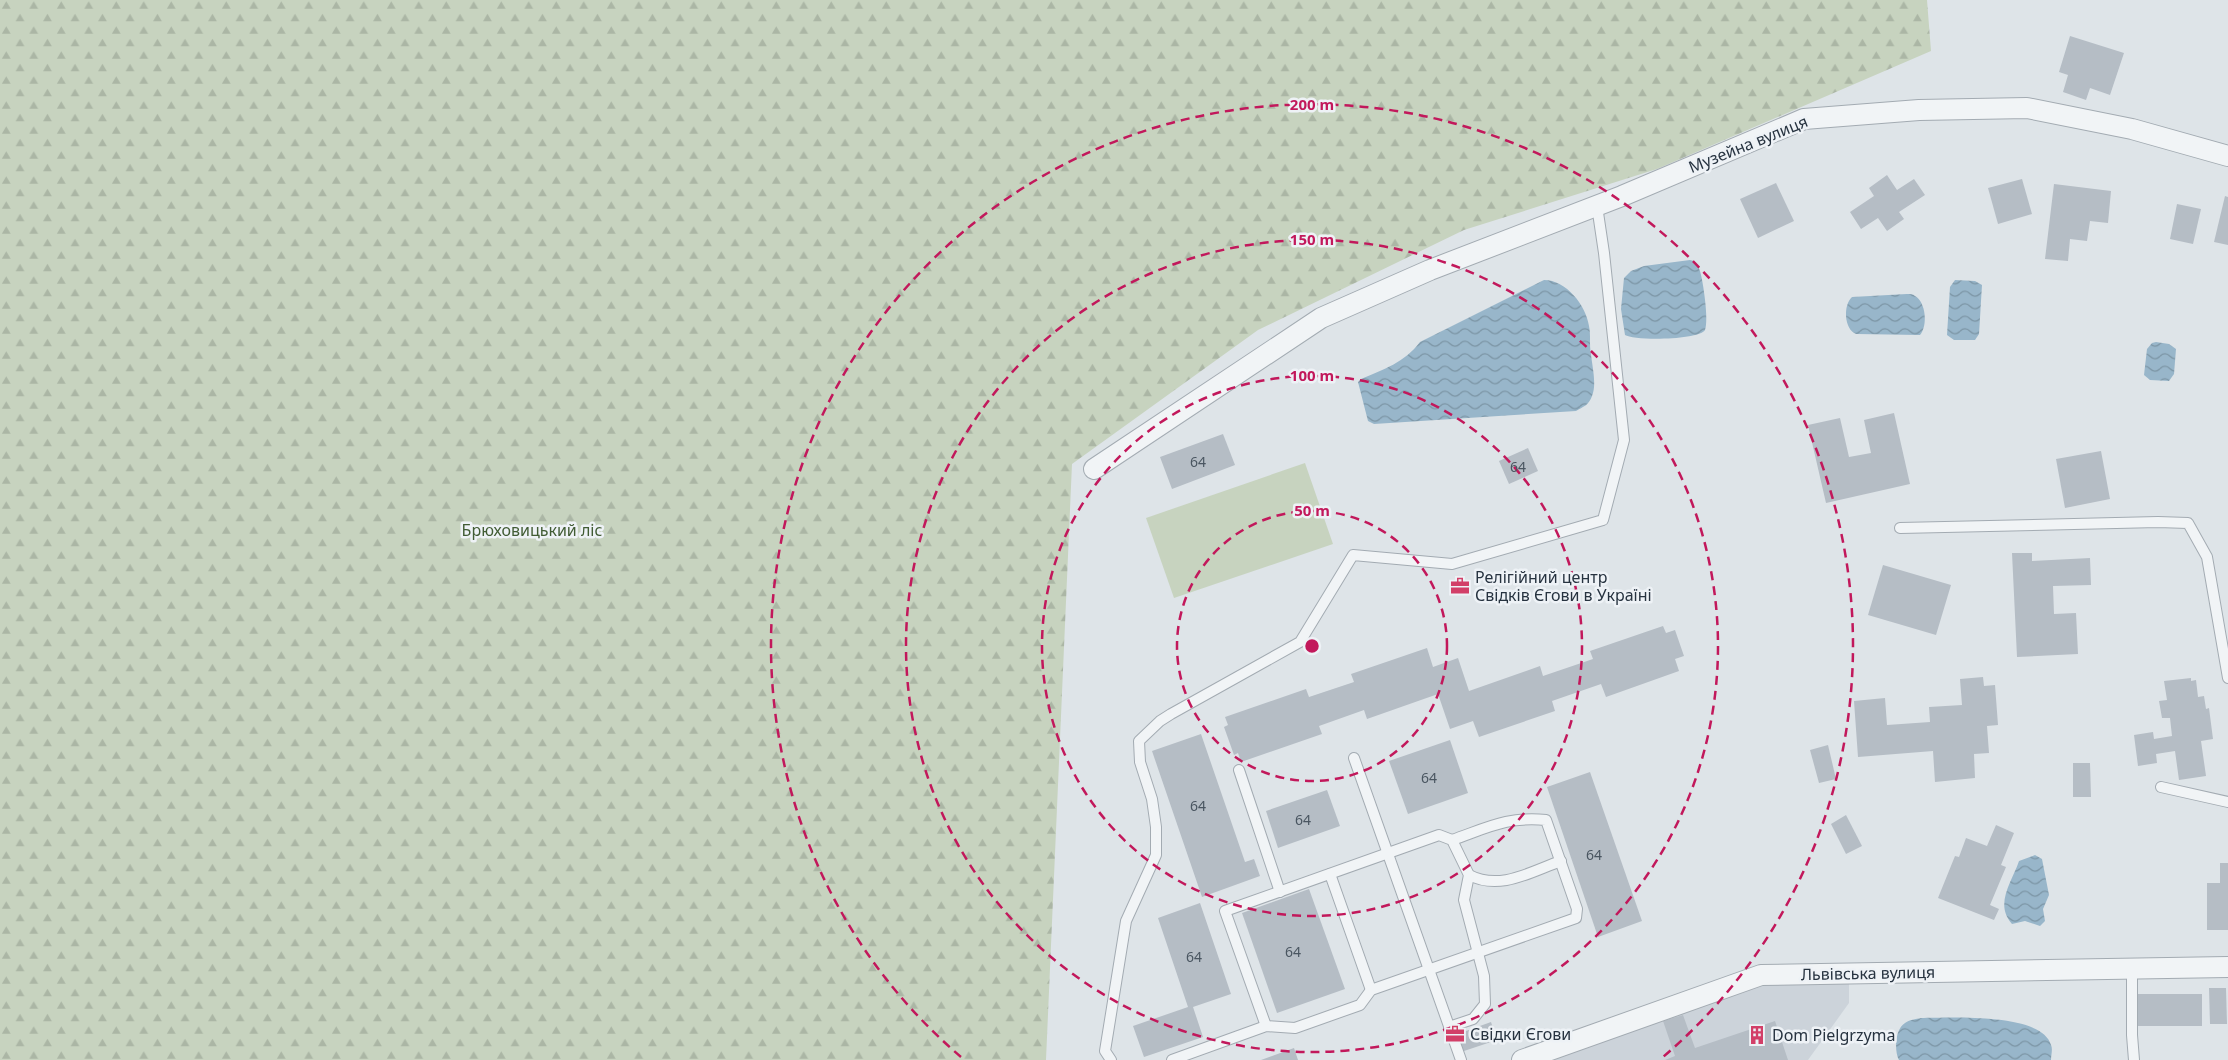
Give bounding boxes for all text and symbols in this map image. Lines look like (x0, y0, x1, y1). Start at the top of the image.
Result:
text: 200 m (1290, 94, 1334, 114)
street label: Музейна вулиця (1685, 110, 1811, 178)
text: 150 m (1290, 229, 1334, 249)
text: 100 m (1290, 365, 1334, 385)
house number: 64 (1190, 452, 1206, 471)
house number: 64 (1510, 457, 1526, 476)
text: 50 m (1294, 500, 1330, 520)
park label: Брюховицький ліс (462, 519, 602, 541)
place label: Релігійний центр Свідків Єгови в Україні (1475, 566, 1652, 606)
office icon: Релігійний центр Свідків Єгови в Україні (1449, 575, 1471, 597)
centre of rings (1303, 637, 1321, 655)
house number: 64 (1421, 768, 1437, 787)
house number: 64 (1190, 796, 1206, 815)
house number: 64 (1295, 810, 1311, 829)
house number: 64 (1586, 845, 1602, 864)
house number: 64 (1285, 942, 1301, 961)
house number: 64 (1186, 947, 1202, 966)
street label: Львівська вулиця (1801, 961, 1935, 985)
office icon: Свідки Єгови (1444, 1023, 1466, 1045)
place label: Свідки Єгови (1470, 1023, 1571, 1045)
building icon: Dom Pielgrzyma (1746, 1024, 1768, 1046)
place label: Dom Pielgrzyma (1772, 1024, 1896, 1046)

